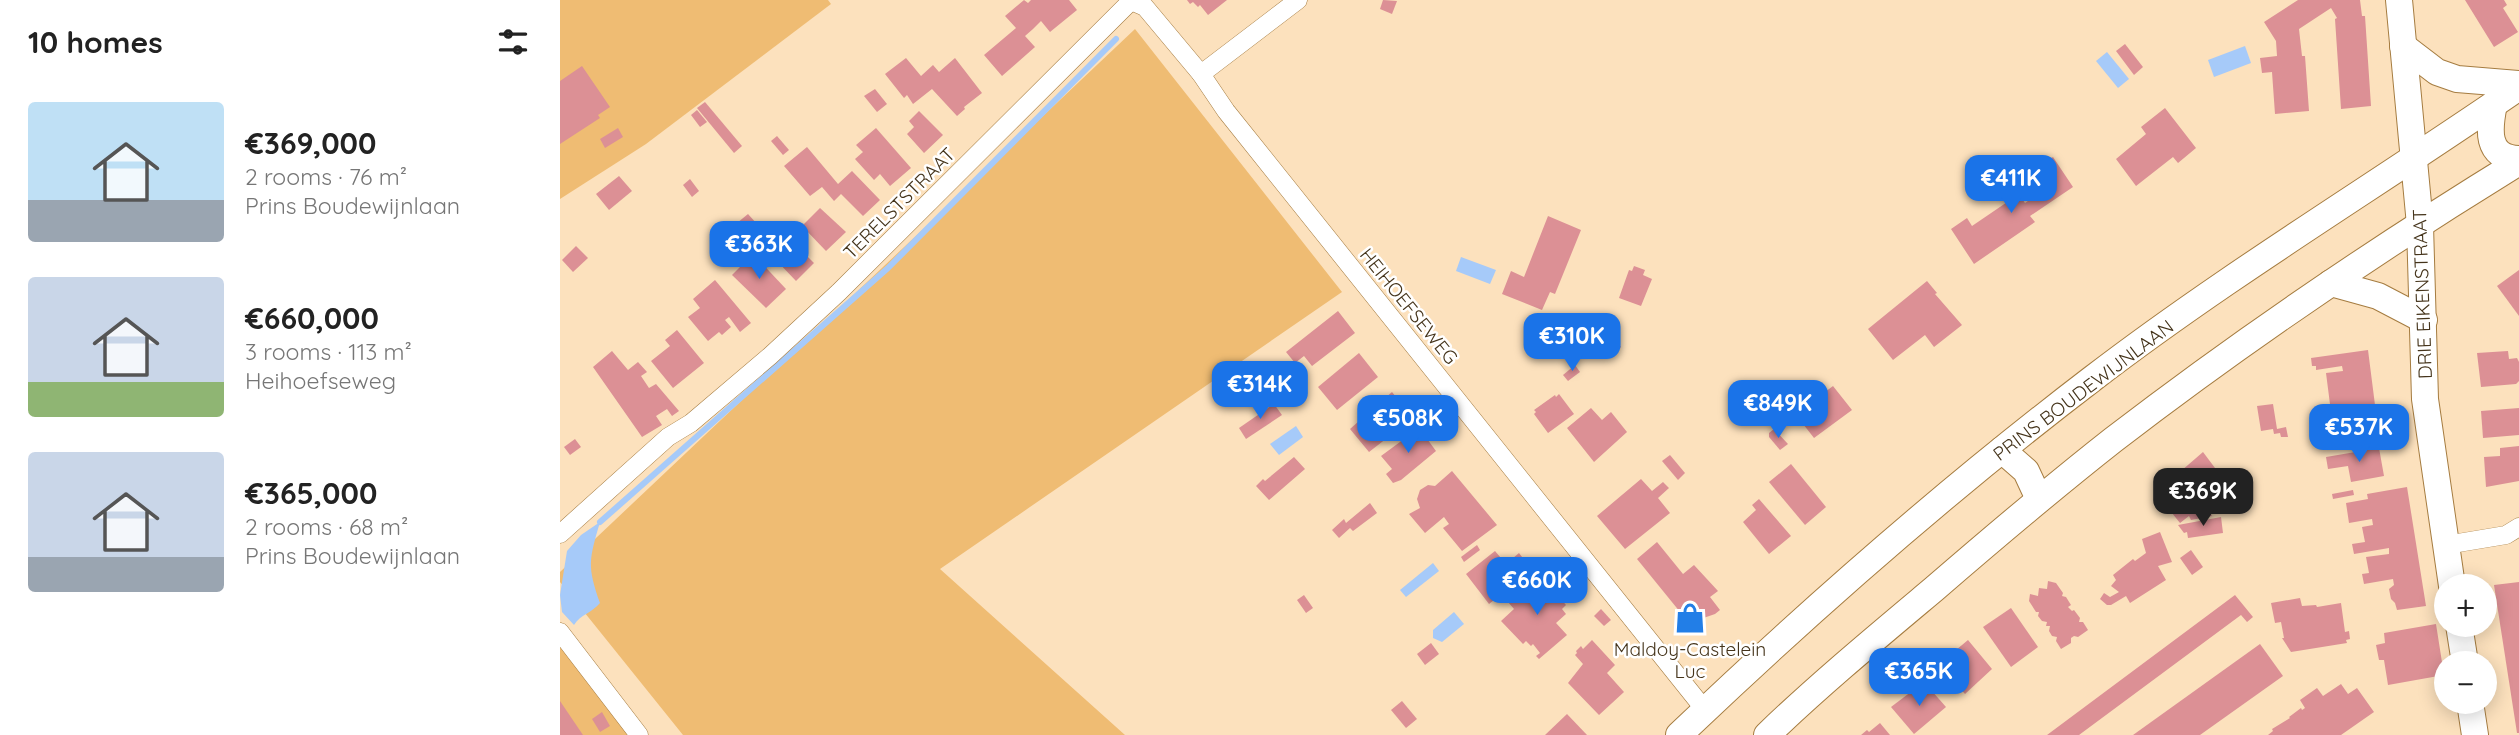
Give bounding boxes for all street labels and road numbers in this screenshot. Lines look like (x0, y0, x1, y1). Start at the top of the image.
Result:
street label: TERELSTSTRAAT (838, 142, 960, 264)
street label: DRIE EIKENSTRAAT (2407, 209, 2437, 379)
street label: HEIHOEFSEWEG (1355, 243, 1463, 369)
street label: PRINS BOUDEWIJNLAAN (1988, 314, 2178, 466)

